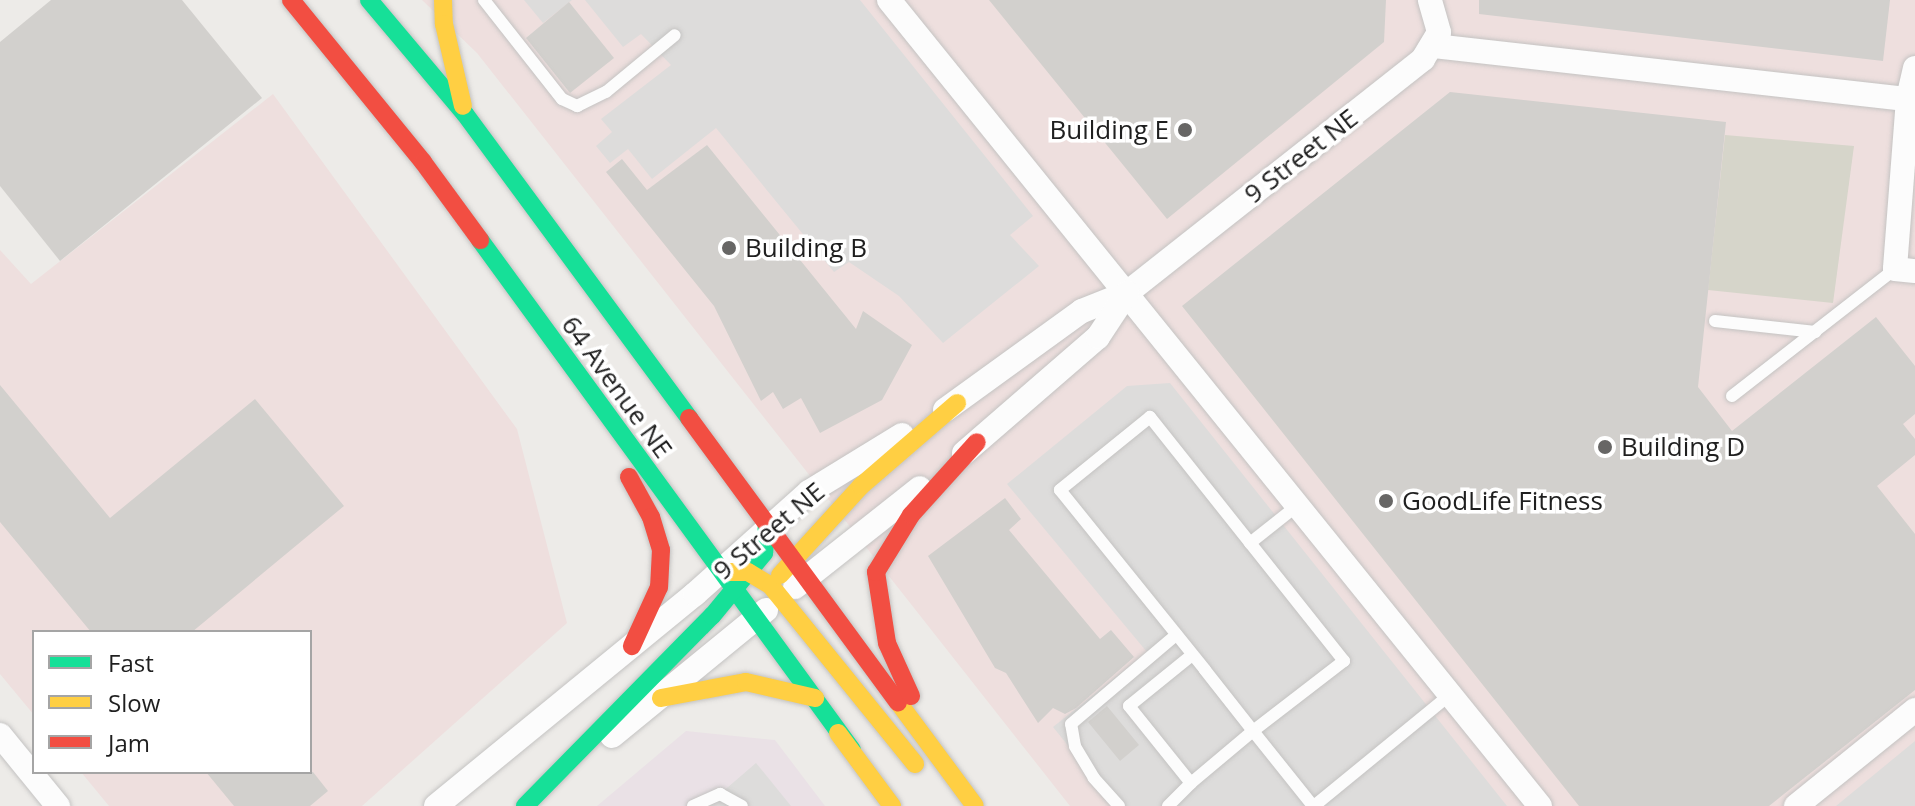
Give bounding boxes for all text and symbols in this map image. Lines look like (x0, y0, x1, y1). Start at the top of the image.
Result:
street label: 9 Street NE (1238, 102, 1364, 210)
place label: Building E (1049, 114, 1169, 146)
marker: Building E (1176, 121, 1194, 139)
place label: Building B (745, 232, 867, 264)
marker: Building B (720, 239, 738, 257)
street label: 64 Avenue NE (555, 310, 679, 464)
place label: Building D (1621, 431, 1745, 463)
marker: Building D (1596, 438, 1614, 456)
street label: 9 Street NE (707, 476, 831, 586)
place label: GoodLife Fitness (1402, 485, 1603, 517)
marker: GoodLife Fitness (1377, 492, 1395, 510)
legend (32, 630, 312, 774)
text: Fast (108, 646, 154, 679)
text: Slow (108, 686, 160, 719)
text: Jam (108, 726, 150, 759)

